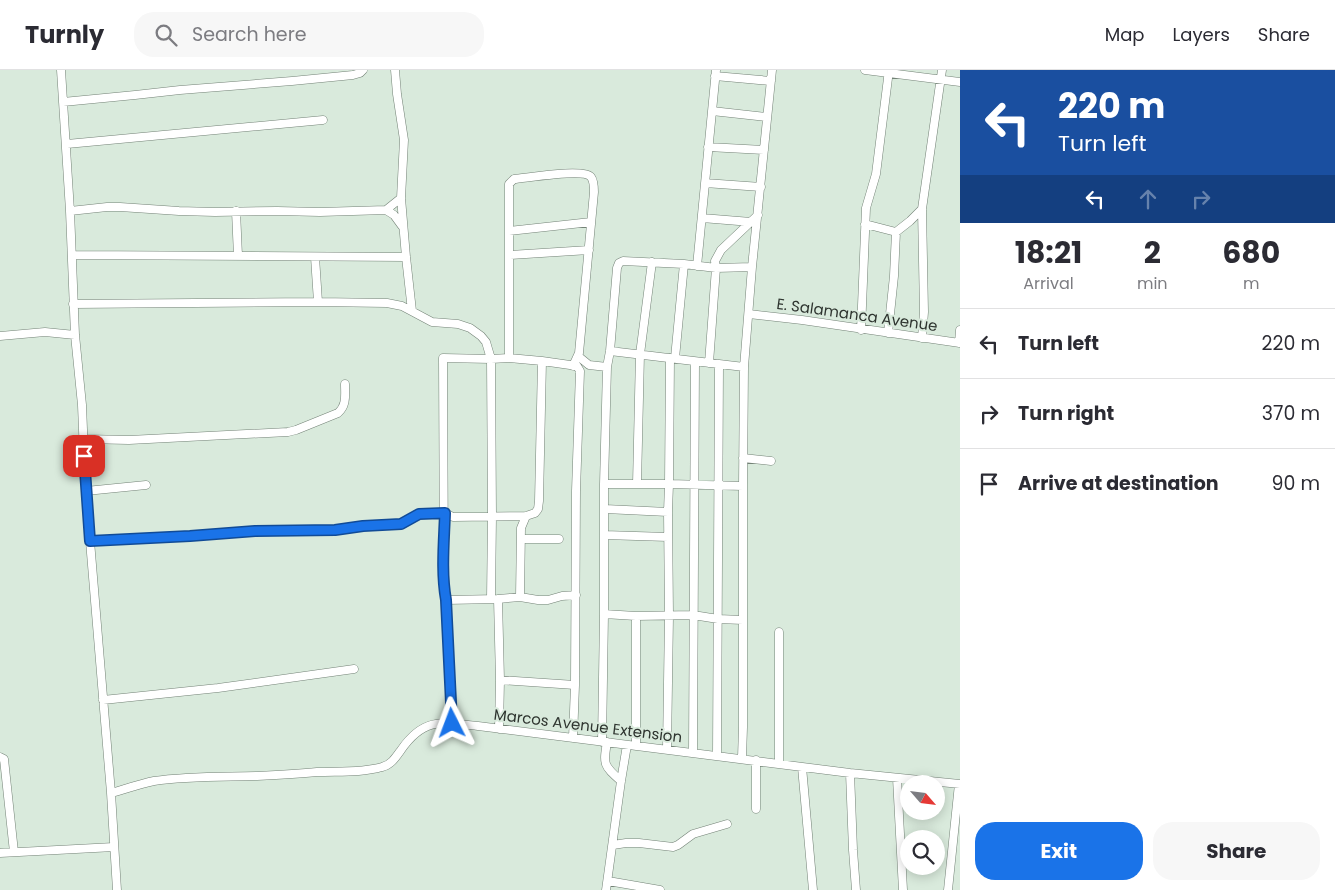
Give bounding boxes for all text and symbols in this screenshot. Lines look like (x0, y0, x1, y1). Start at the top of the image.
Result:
search box (134, 12, 484, 57)
text: Turnly (25, 18, 104, 51)
icon: search (152, 21, 180, 49)
text: Search here (192, 21, 307, 48)
text: Map (1105, 22, 1145, 47)
text: Layers (1173, 22, 1230, 47)
text: Share (1258, 22, 1310, 47)
text: 220 m (1058, 81, 1165, 130)
icon: left (975, 90, 1040, 155)
text: Turn left (1058, 128, 1146, 159)
icon: left (1081, 185, 1109, 213)
icon: ahead (1134, 185, 1162, 213)
icon: right (1187, 185, 1215, 213)
text: 18:21 (1015, 231, 1082, 274)
text: 2 (1144, 231, 1161, 274)
text: 680 (1222, 231, 1280, 274)
text: Arrival (1023, 272, 1074, 295)
text: min (1137, 272, 1168, 295)
text: m (1243, 272, 1260, 295)
street label: E. Salamanca Avenue (775, 293, 939, 336)
icon: left (975, 330, 1003, 358)
text: Turn left (1018, 330, 1099, 357)
text: 220 m (1262, 330, 1320, 357)
icon: right (975, 400, 1003, 428)
text: Turn right (1018, 400, 1114, 427)
text: 370 m (1262, 400, 1320, 427)
pin (63, 435, 105, 477)
icon: arrive (70, 442, 98, 470)
icon: arrive (975, 470, 1003, 498)
text: Arrive at destination (1018, 470, 1219, 497)
text: 90 m (1271, 470, 1320, 497)
position arrow (425, 696, 477, 748)
street label: Marcos Avenue Extension (493, 704, 683, 747)
north arrow (900, 775, 945, 820)
map controls (900, 775, 945, 875)
button: Exit (975, 822, 1143, 880)
button: Share (1153, 822, 1320, 880)
button: search (900, 830, 945, 875)

